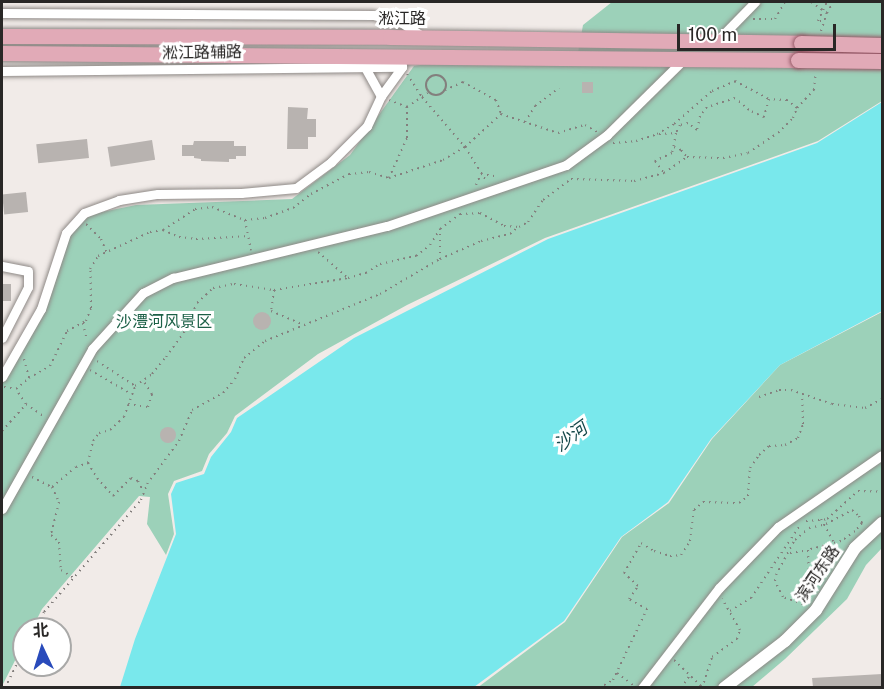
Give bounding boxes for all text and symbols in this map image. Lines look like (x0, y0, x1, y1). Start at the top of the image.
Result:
street label: 淞江路 (378, 9, 426, 29)
scale bar (680, 12, 839, 50)
text: 100 m (688, 24, 737, 45)
street label: 淞江路辅路 (162, 43, 242, 63)
park label: 沙澧河风景区 (116, 312, 212, 332)
water label: 沙河 (550, 418, 592, 456)
street label: 滨河东路 (792, 542, 844, 606)
north arrow (12, 617, 72, 677)
text: 北 (32, 621, 49, 641)

